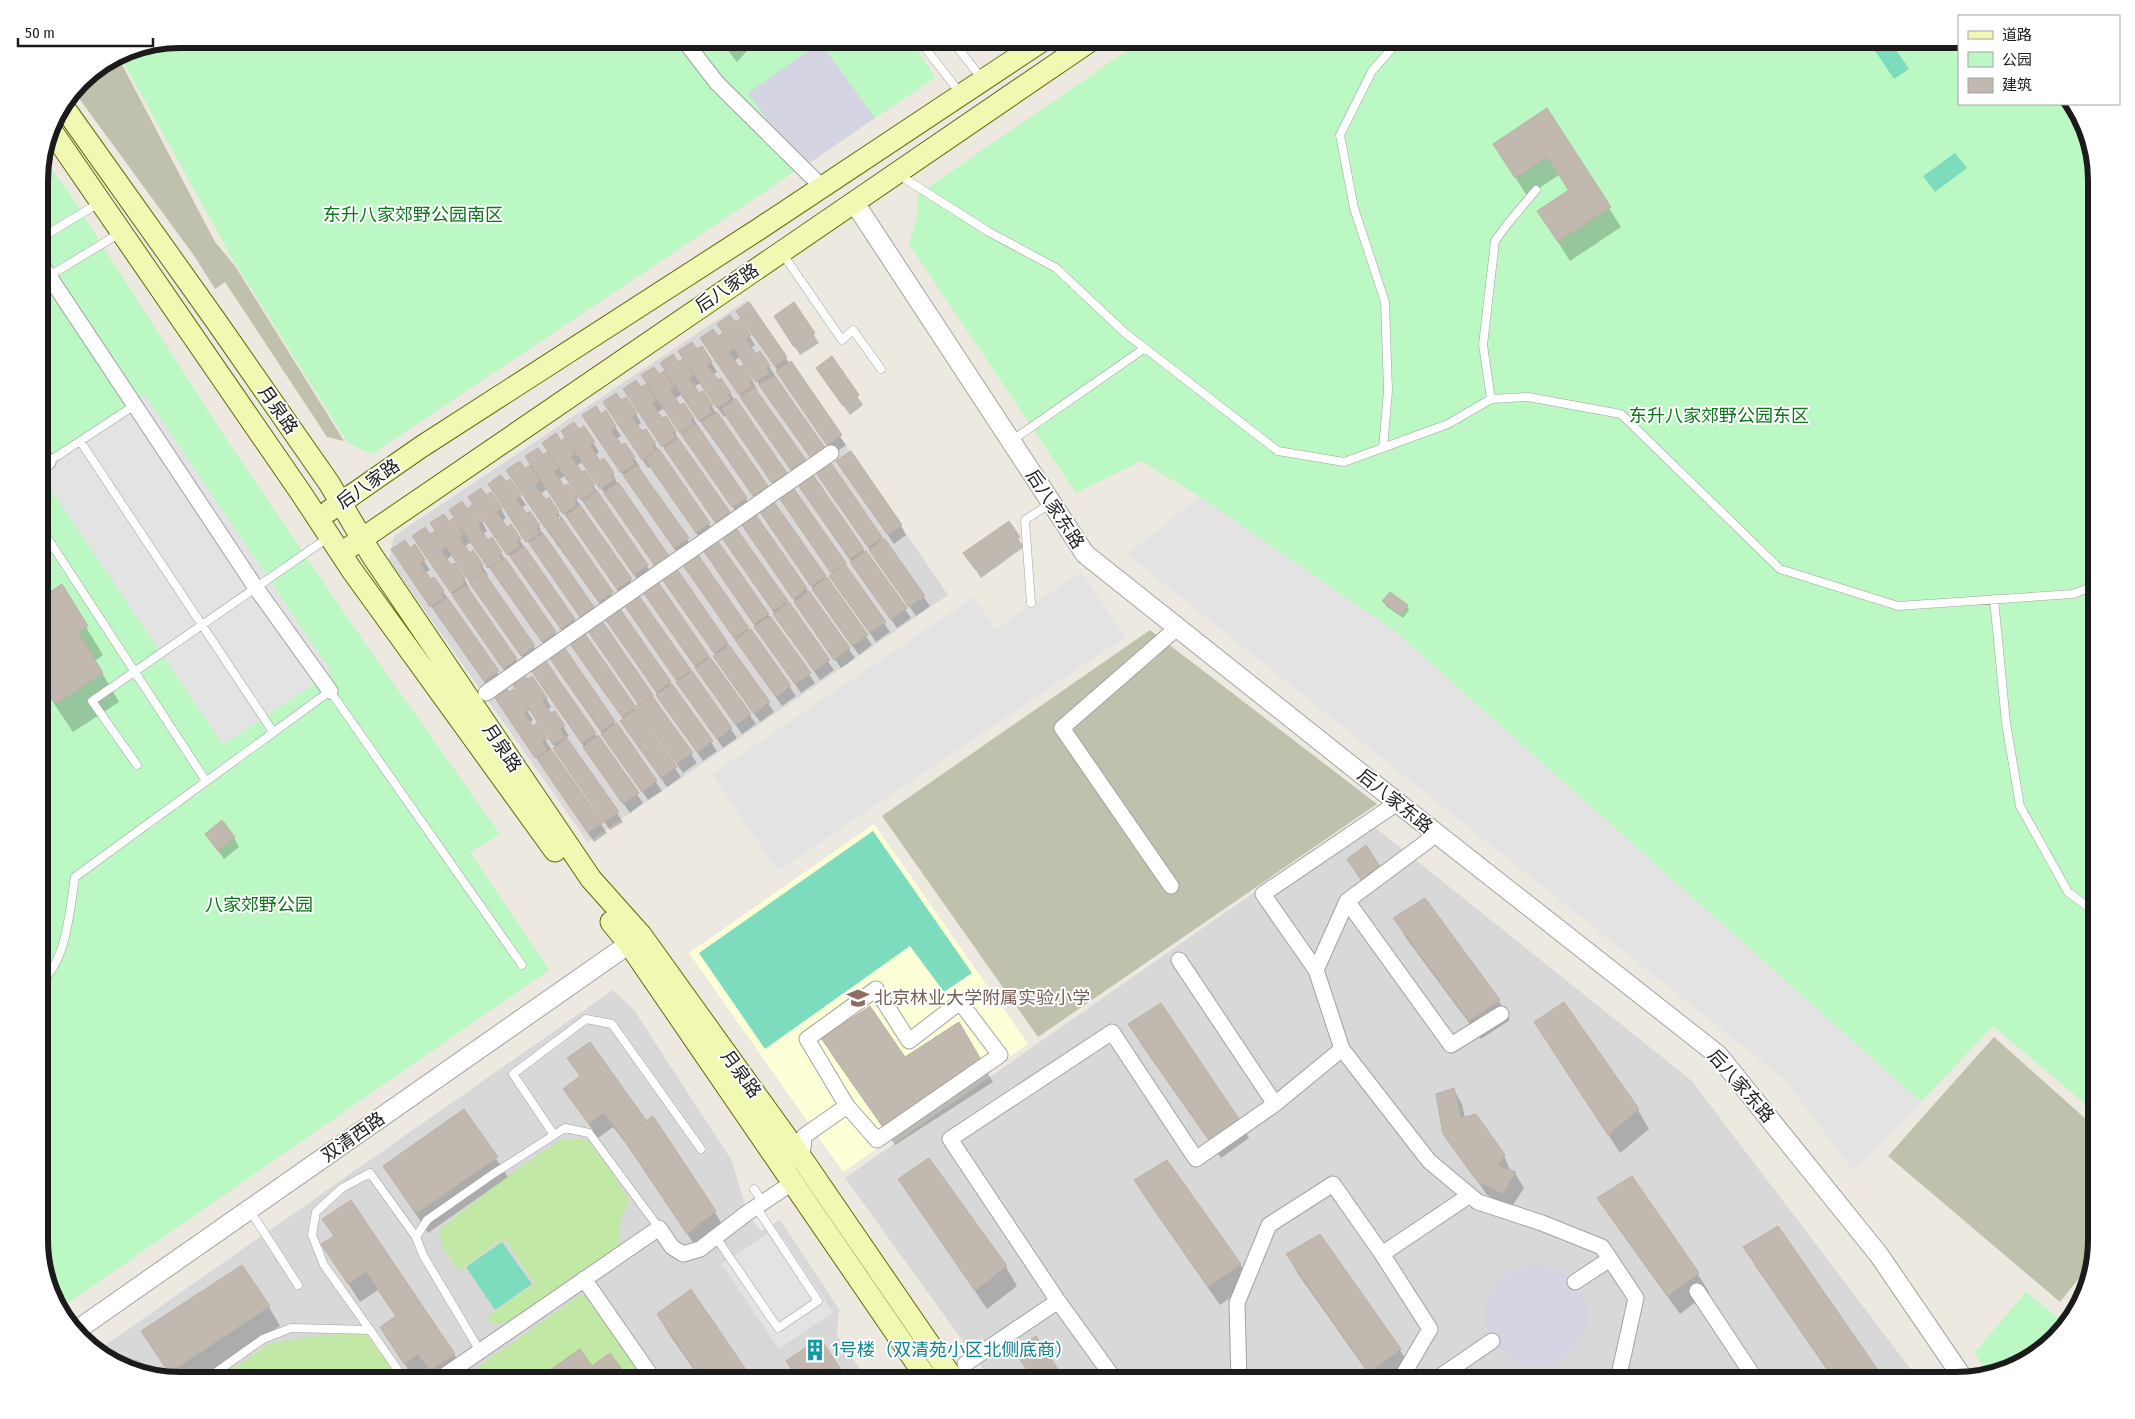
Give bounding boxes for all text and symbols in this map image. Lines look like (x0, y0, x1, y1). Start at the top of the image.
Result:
scale bar (18, 15, 152, 47)
legend (1958, 15, 2120, 105)
text: 50 m (25, 24, 55, 42)
text: 道路 (2002, 26, 2032, 44)
text: 公园 (2002, 51, 2032, 69)
text: 建筑 (2002, 76, 2032, 94)
park label: 东升八家郊野公园南区 (323, 204, 503, 226)
street label: 后八家路 (691, 259, 763, 317)
street label: 月泉路 (254, 382, 302, 438)
park label: 东升八家郊野公园东区 (1629, 405, 1809, 427)
street label: 后八家路 (332, 454, 404, 514)
street label: 后八家东路 (1021, 465, 1089, 553)
street label: 月泉路 (478, 719, 526, 777)
street label: 后八家东路 (1353, 764, 1437, 838)
park label: 八家郊野公园 (205, 894, 313, 916)
school or university icon: 北京林业大学附属实验小学 (845, 985, 871, 1011)
place label: 北京林业大学附属实验小学 (874, 987, 1090, 1009)
street label: 后八家东路 (1703, 1045, 1779, 1127)
street label: 月泉路 (716, 1046, 766, 1102)
street label: 双清西路 (317, 1107, 389, 1167)
building icon: 1号楼（双清苑小区北侧底商） (802, 1337, 828, 1363)
place label: 1号楼（双清苑小区北侧底商） (832, 1339, 1073, 1361)

